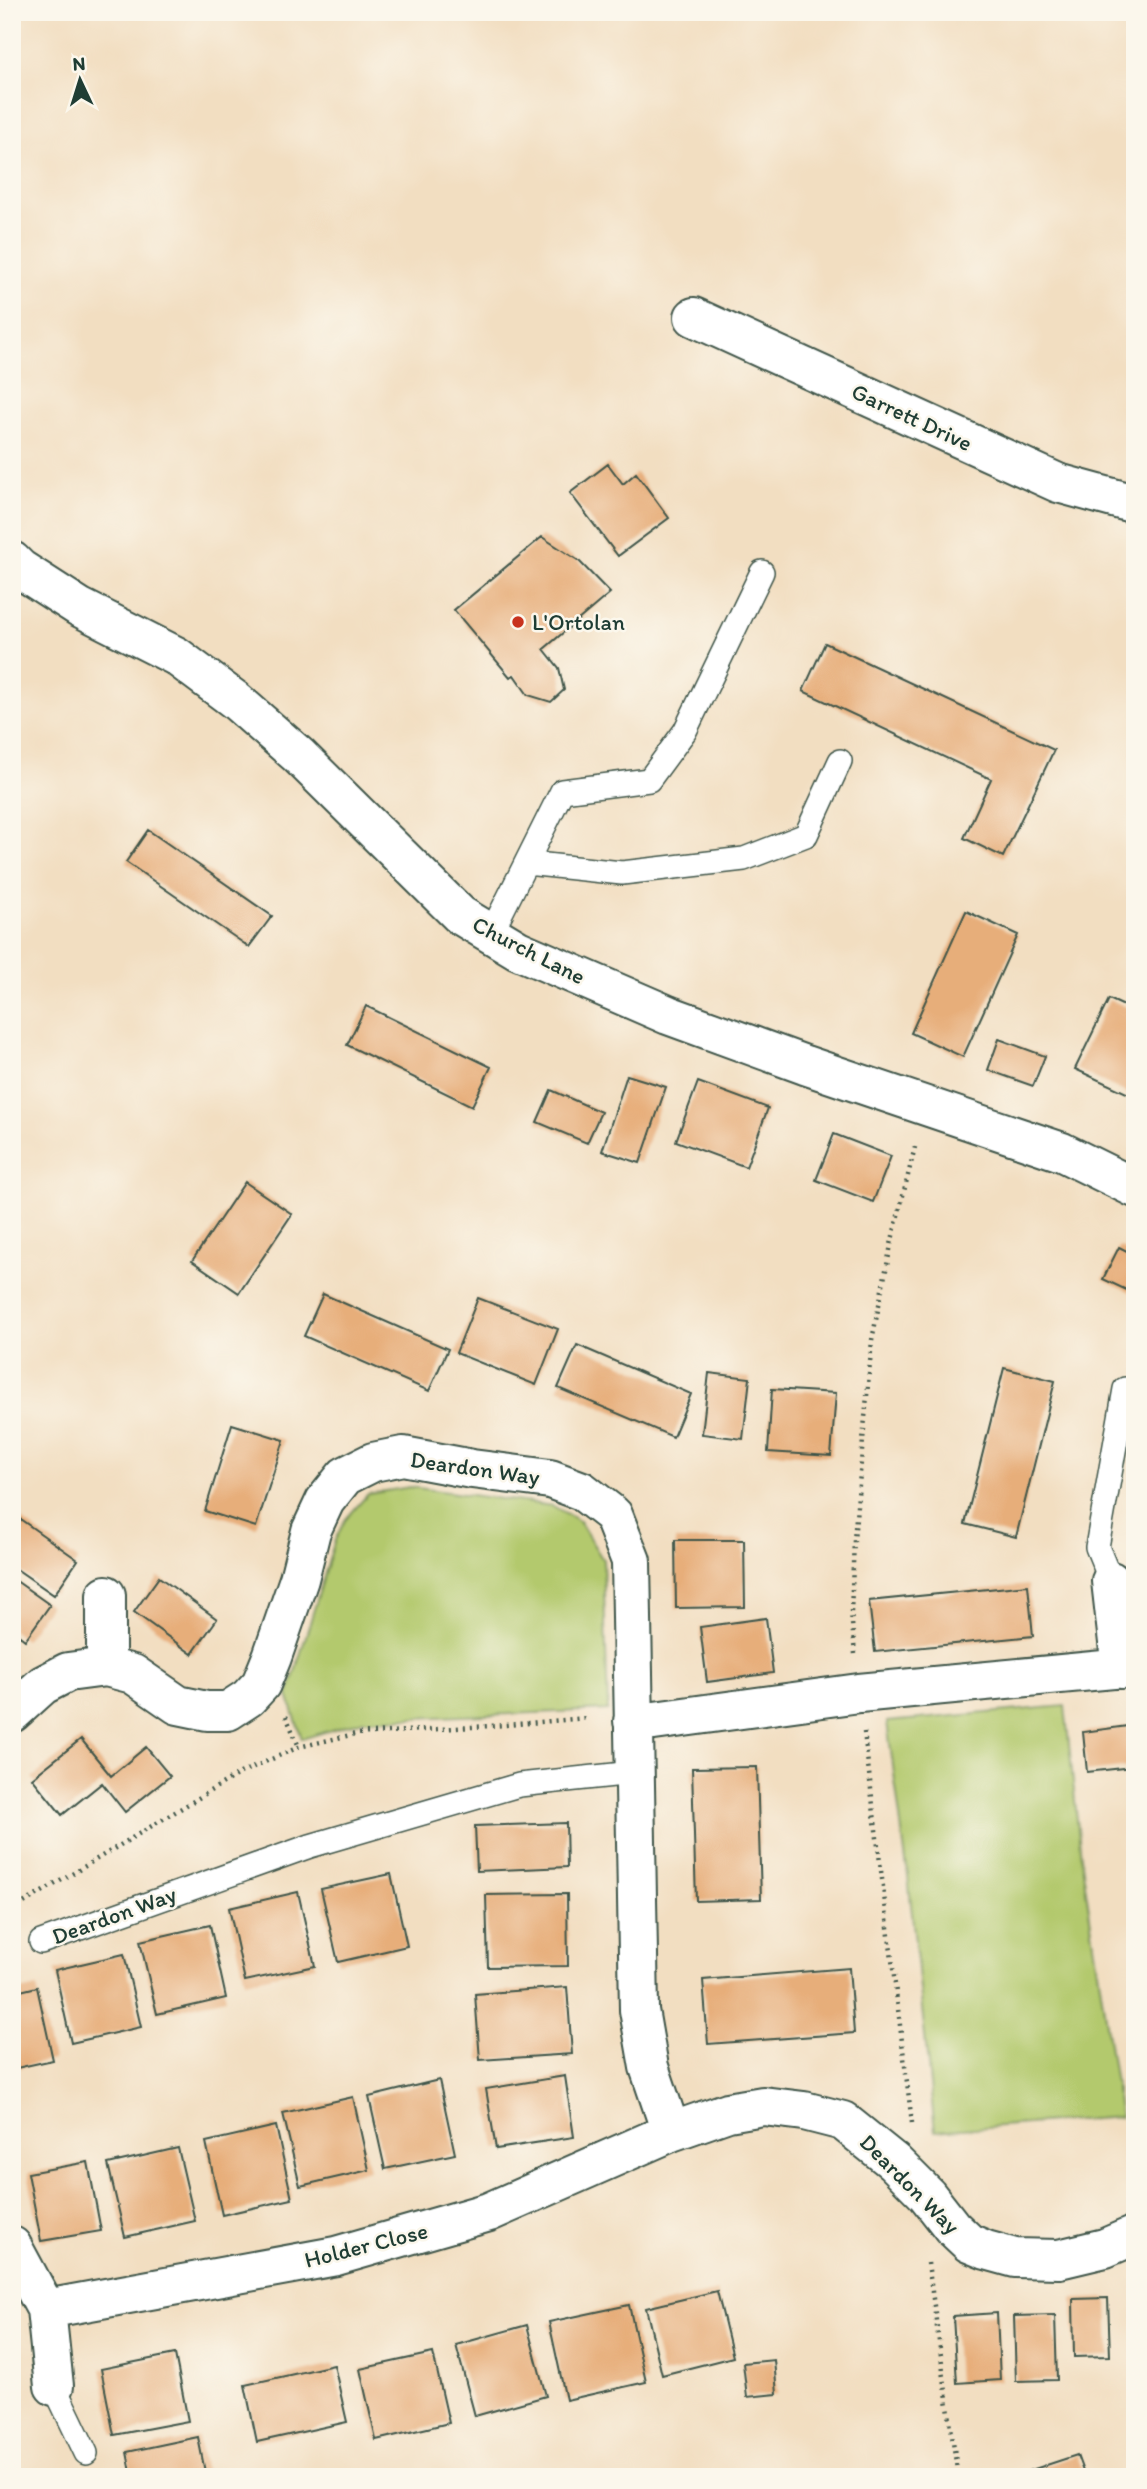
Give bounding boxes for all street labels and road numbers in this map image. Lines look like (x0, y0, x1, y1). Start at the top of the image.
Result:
street label: Garrett Drive (847, 377, 977, 457)
street label: Church Lane (468, 910, 590, 990)
street label: Deardon Way (409, 1445, 542, 1491)
street label: Deardon Way (48, 1879, 180, 1950)
street label: Deardon Way (854, 2128, 966, 2240)
street label: Holder Close (302, 2216, 430, 2274)

